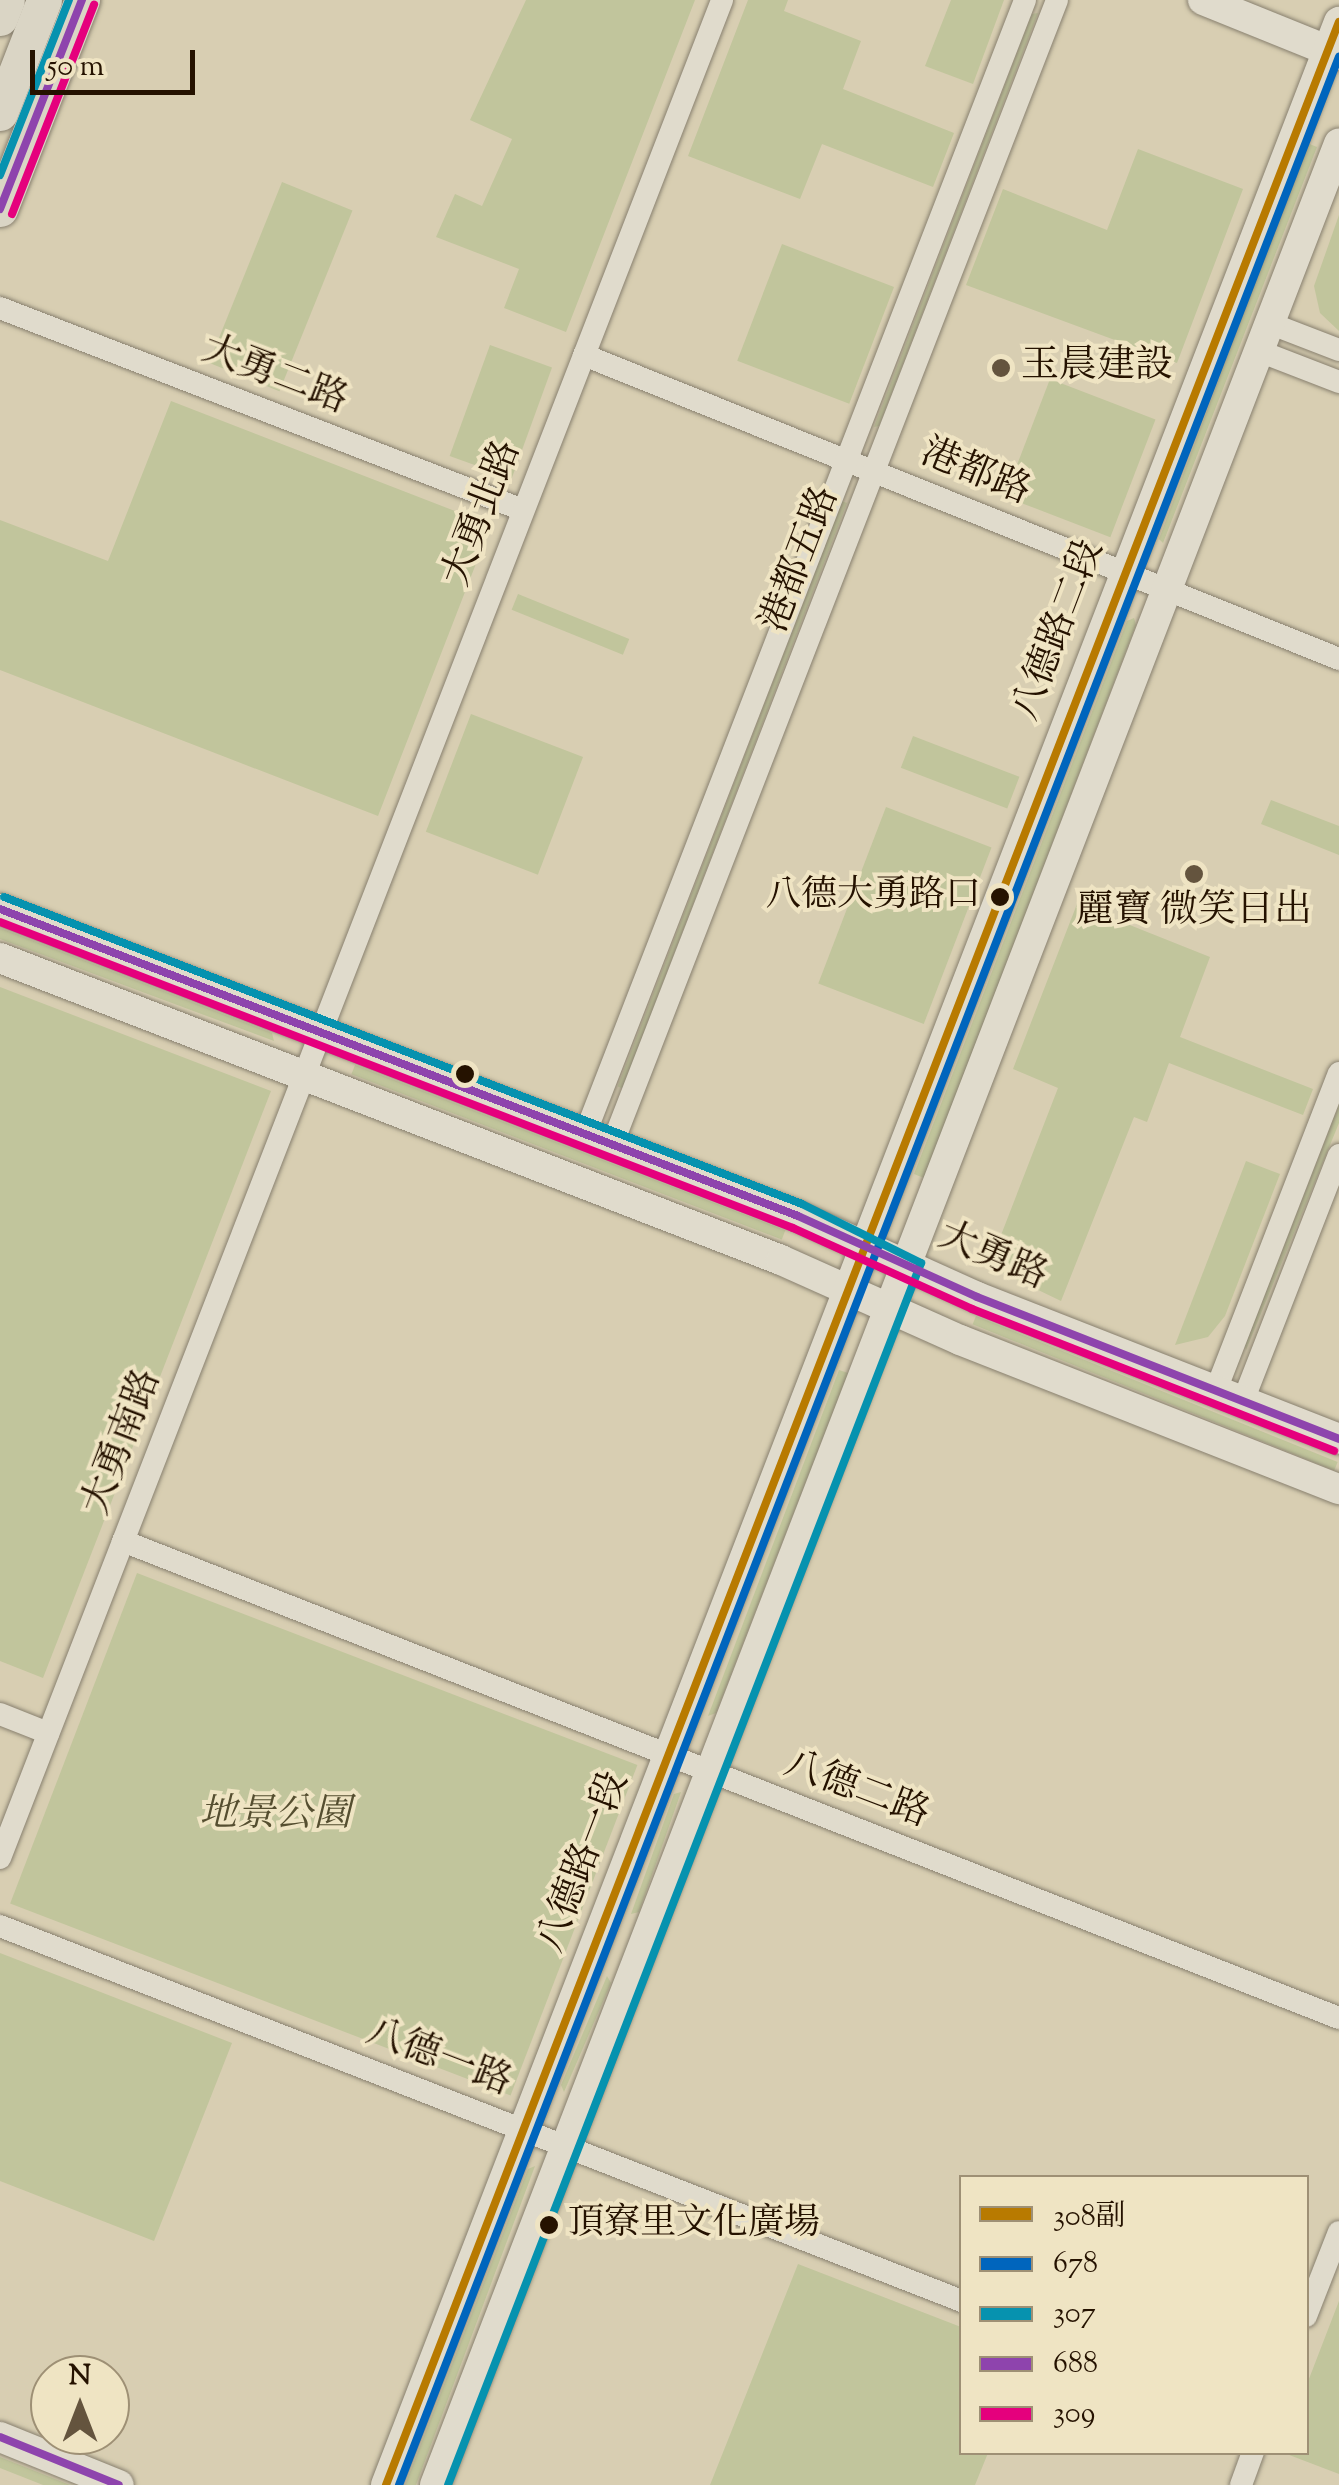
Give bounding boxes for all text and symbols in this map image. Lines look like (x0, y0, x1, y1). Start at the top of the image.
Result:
scale bar (35, 30, 200, 92)
text: 50 m (47, 46, 104, 89)
street label: 大勇二路 (195, 328, 353, 426)
place label: 玉晨建設 (1021, 345, 1173, 391)
marker: 玉晨建設 (990, 357, 1012, 379)
street label: 港都路 (914, 432, 1036, 516)
street label: 大勇北路 (435, 435, 533, 593)
street label: 港都五路 (753, 481, 851, 639)
street label: 八德路二段 (1005, 534, 1115, 728)
marker: 麗寶 微笑日出 (1183, 863, 1205, 885)
place label: 八德大勇路口 (765, 875, 981, 919)
marker: 八德大勇路口 (990, 887, 1010, 907)
place label: 麗寶 微笑日出 (1076, 890, 1312, 936)
unlabelled marker (455, 1064, 475, 1084)
street label: 大勇路 (931, 1215, 1053, 1301)
street label: 大勇南路 (75, 1364, 173, 1522)
street label: 八德二路 (777, 1742, 935, 1840)
street label: 八德路一段 (530, 1766, 640, 1960)
park label: 地景公園 (199, 1794, 351, 1840)
street label: 八德一路 (359, 2010, 517, 2108)
legend (959, 2175, 1309, 2455)
text: 308副 (1053, 2196, 1126, 2239)
place label: 頂寮里文化廣場 (568, 2203, 820, 2247)
marker: 頂寮里文化廣場 (539, 2215, 559, 2235)
text: 678 (1053, 2243, 1098, 2286)
text: 307 (1053, 2293, 1096, 2336)
text: 688 (1053, 2343, 1098, 2386)
north arrow (30, 2355, 130, 2455)
text: N (69, 2357, 91, 2397)
text: 309 (1053, 2393, 1095, 2436)

